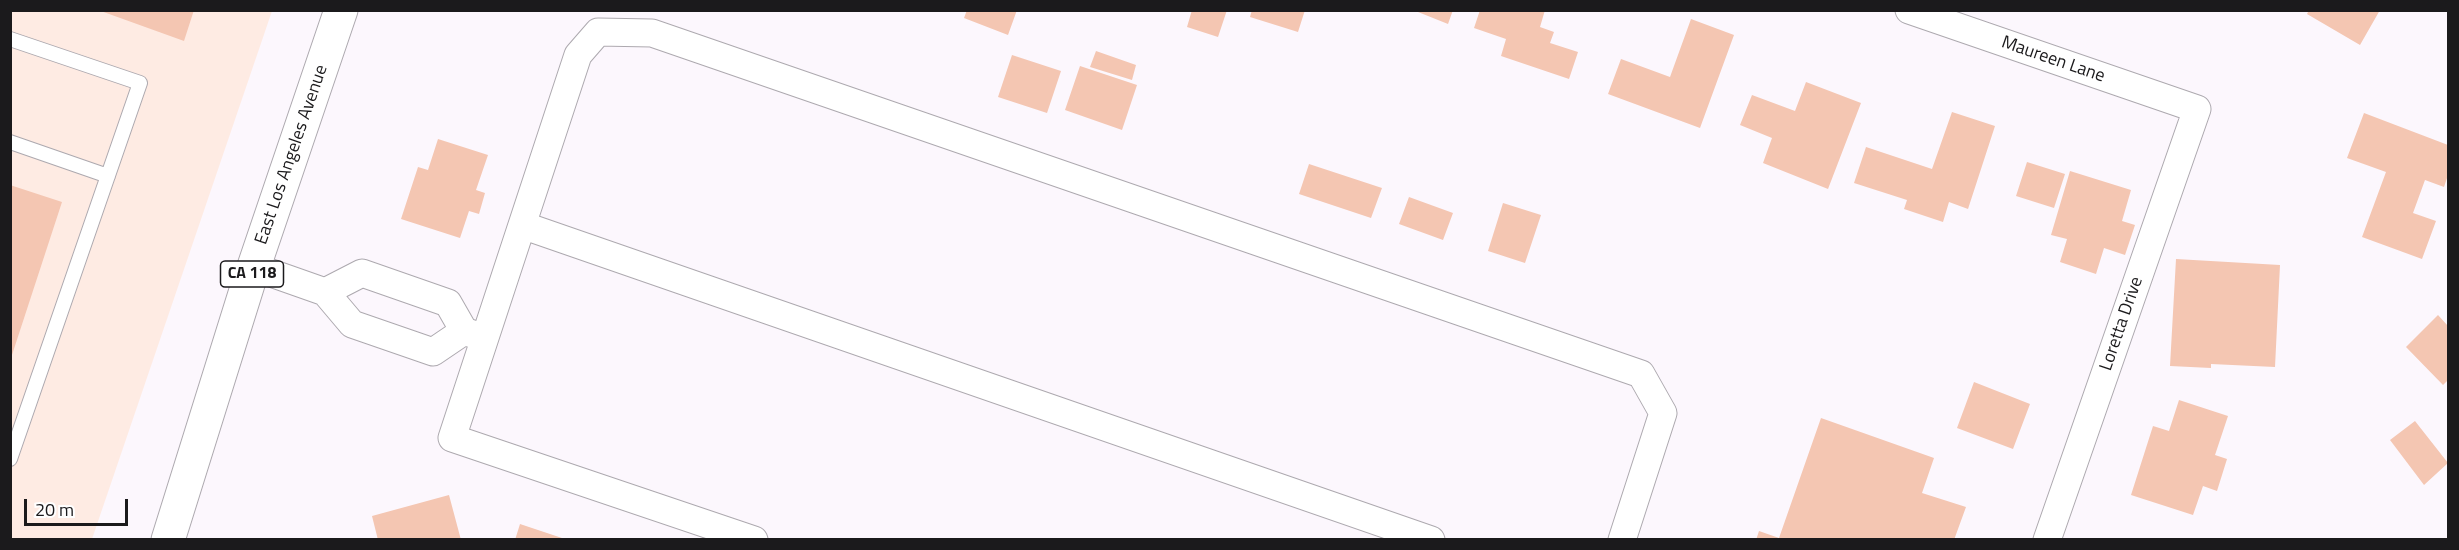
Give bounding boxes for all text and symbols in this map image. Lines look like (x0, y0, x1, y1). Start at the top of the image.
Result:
street label: Maureen Lane (1998, 32, 2108, 88)
street label: East Los Angeles Avenue (251, 62, 333, 248)
road number: CA 118 (220, 261, 284, 287)
street label: Loretta Drive (2096, 274, 2148, 374)
scale bar (27, 487, 130, 525)
text: 20 m (35, 496, 74, 523)

